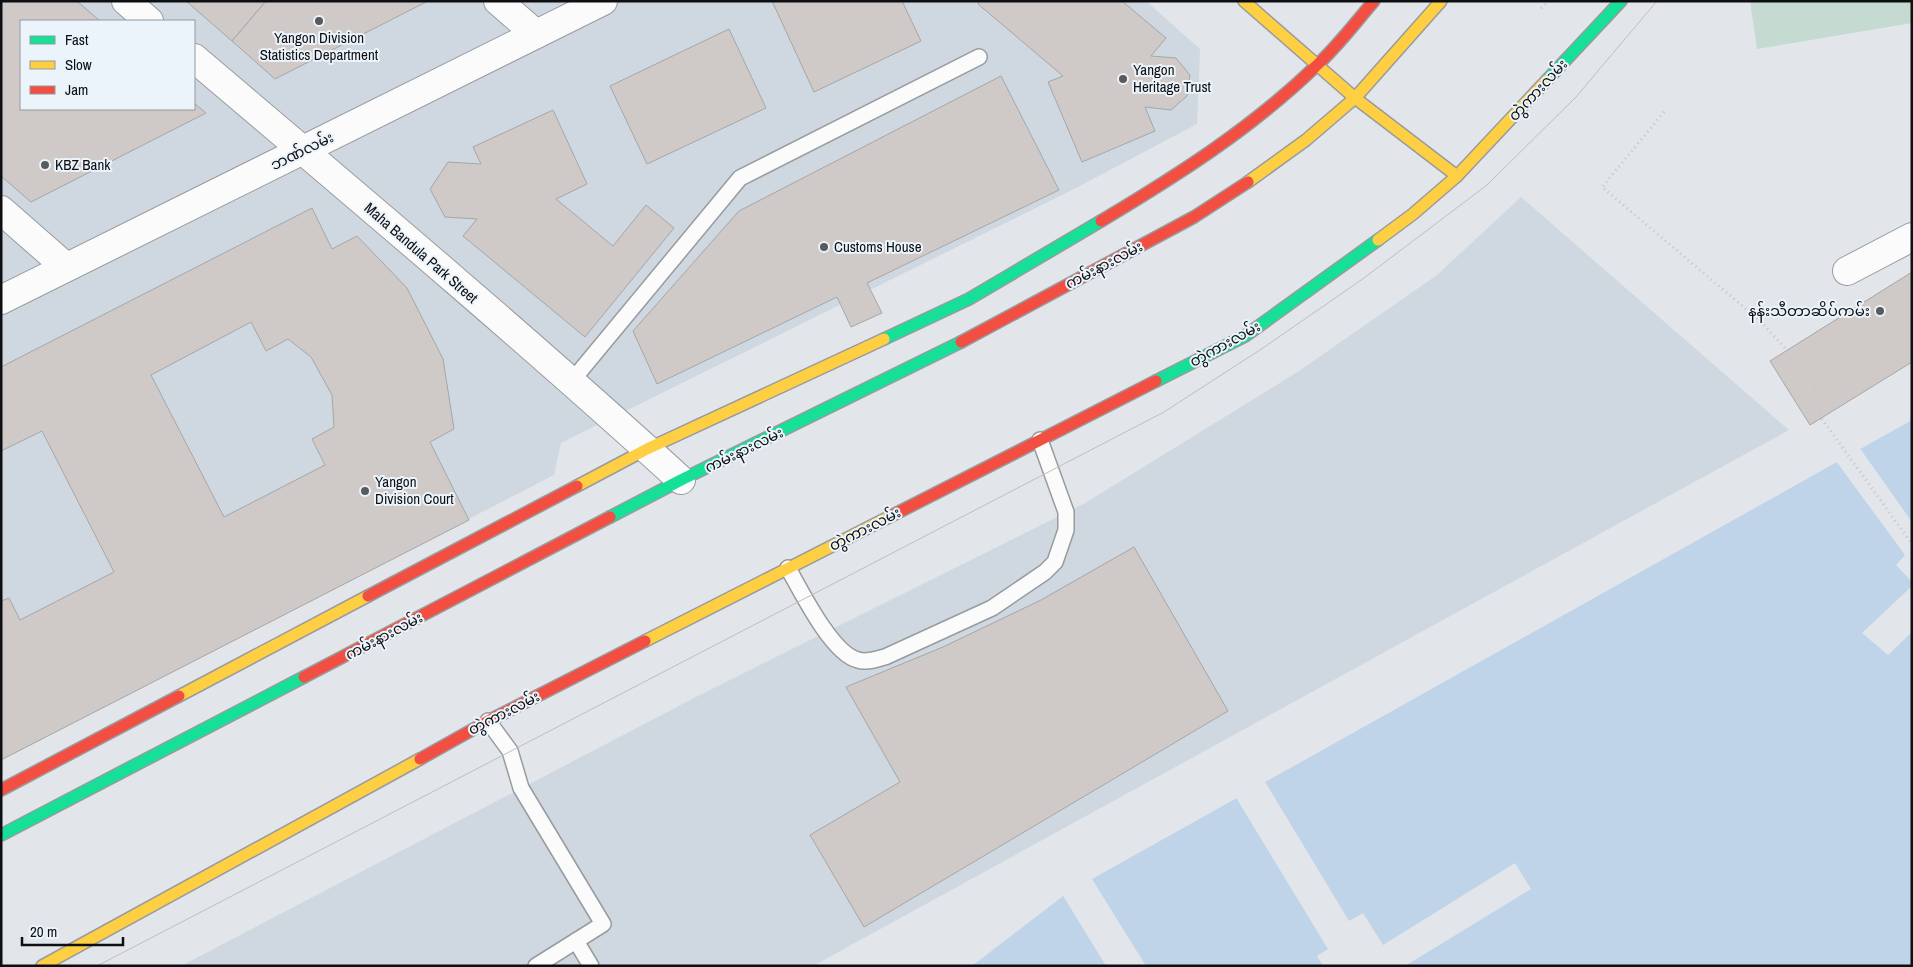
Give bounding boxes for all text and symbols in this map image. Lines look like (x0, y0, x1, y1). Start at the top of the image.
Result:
marker: Yangon Division Statistics Department (313, 15, 325, 27)
legend (20, 20, 195, 110)
place label: Yangon Division Statistics Department (260, 27, 379, 65)
text: Fast (65, 29, 89, 50)
text: Slow (65, 54, 92, 75)
street label: တွဲကားလမ်း (1503, 54, 1573, 126)
place label: Yangon Heritage Trust (1133, 59, 1212, 97)
marker: Yangon Heritage Trust (1117, 73, 1129, 85)
text: Jam (65, 79, 88, 100)
street label: ဘဏ်လမ်း (267, 126, 337, 175)
place label: KBZ Bank (55, 154, 111, 175)
marker: KBZ Bank (39, 159, 51, 171)
street label: Maha Bandula Park Street (360, 197, 483, 308)
street label: ကမ်းနားလမ်း (1061, 235, 1147, 296)
place label: Customs House (834, 236, 922, 257)
marker: Customs House (818, 241, 830, 253)
place label: နန်းသီတာဆိပ်ကမ်း (1748, 300, 1870, 323)
marker: နန်းသီတာဆိပ်ကမ်း (1874, 305, 1886, 317)
street label: တွဲကားလမ်း (1186, 315, 1264, 373)
street label: ကမ်းနားလမ်း (701, 421, 787, 479)
place label: Yangon Division Court (375, 471, 454, 509)
marker: Yangon Division Court (359, 485, 371, 497)
street label: တွဲကားလမ်း (825, 502, 905, 556)
street label: ကမ်းနားလမ်း (341, 606, 427, 667)
street label: တွဲကားလမ်း (464, 686, 544, 740)
scale bar (22, 914, 124, 946)
text: 20 m (30, 921, 57, 942)

